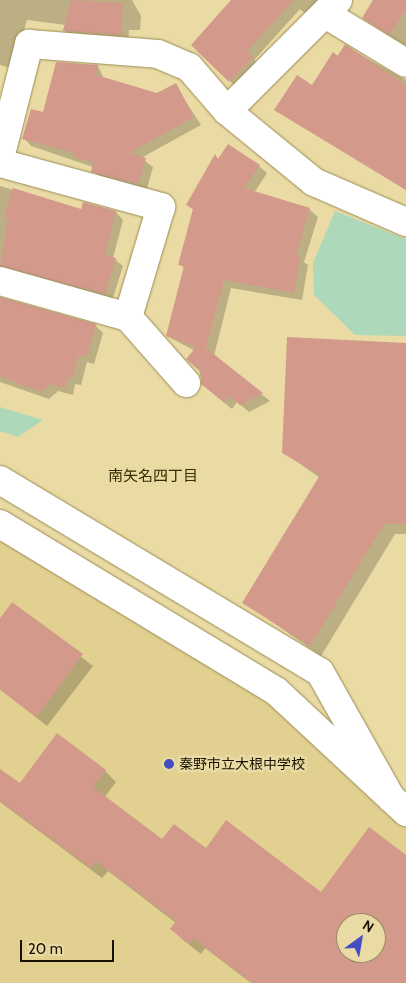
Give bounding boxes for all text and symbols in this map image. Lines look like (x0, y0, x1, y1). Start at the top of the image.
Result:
district label: 南矢名四丁目 (108, 468, 198, 486)
place label: 秦野市立大根中学校 (179, 756, 305, 772)
marker: 秦野市立大根中学校 (163, 758, 175, 770)
north arrow (336, 913, 386, 963)
text: N (359, 916, 377, 936)
scale bar (22, 930, 116, 962)
text: 20 m (28, 940, 63, 958)

